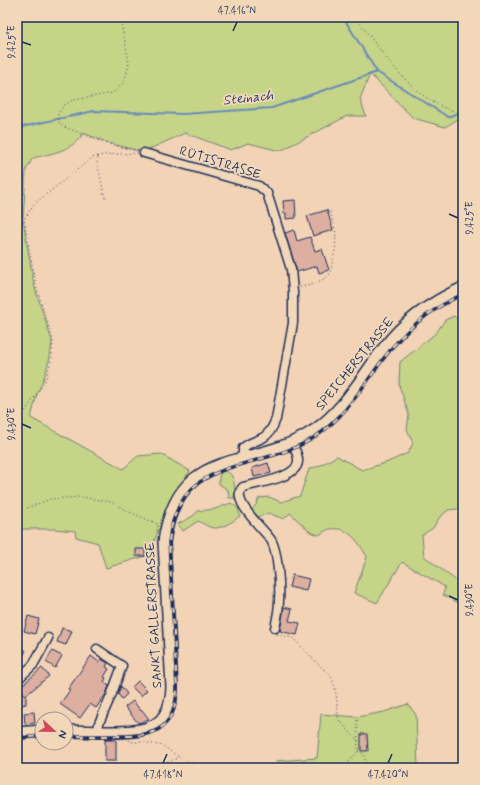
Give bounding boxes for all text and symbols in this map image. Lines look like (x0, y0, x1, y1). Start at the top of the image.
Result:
text: 47.416°N (218, 4, 256, 18)
text: 9.425°E (5, 25, 19, 59)
water label: Steinach (222, 86, 274, 110)
street label: RÜTISTRASSE (177, 143, 263, 184)
text: 9.425°E (463, 201, 477, 235)
street label: SPEICHERSTRASSE (312, 314, 398, 414)
text: 9.430°E (5, 408, 19, 440)
street label: SANKT GALLERSTRASSE (142, 541, 166, 689)
text: 9.430°E (463, 584, 477, 616)
north arrow (34, 711, 74, 751)
text: N (54, 728, 70, 740)
text: 47.418°N (144, 768, 183, 782)
text: 47.420°N (368, 768, 409, 782)

